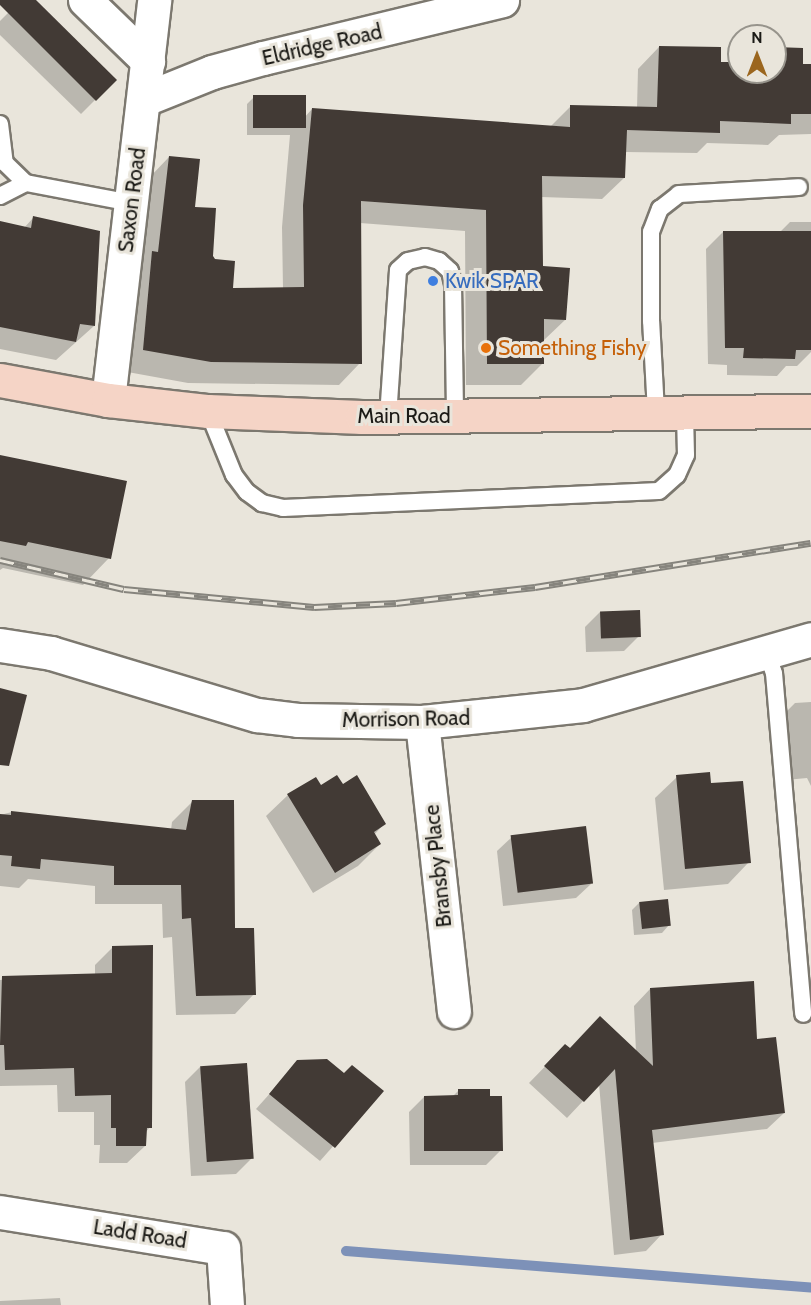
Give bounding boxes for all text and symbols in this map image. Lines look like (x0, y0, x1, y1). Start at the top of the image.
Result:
street label: Eldridge Road (260, 19, 384, 71)
north arrow (727, 24, 787, 84)
text: N (751, 28, 763, 47)
street label: Saxon Road (113, 146, 151, 254)
place label: Kwik SPAR (445, 268, 539, 294)
marker: Kwik SPAR (426, 274, 440, 288)
place label: Something Fishy (498, 335, 646, 361)
marker: Something Fishy (479, 341, 493, 355)
street label: Main Road (357, 403, 451, 429)
street label: Morrison Road (342, 705, 470, 733)
street label: Bransby Place (419, 803, 457, 929)
street label: Ladd Road (92, 1214, 188, 1254)

